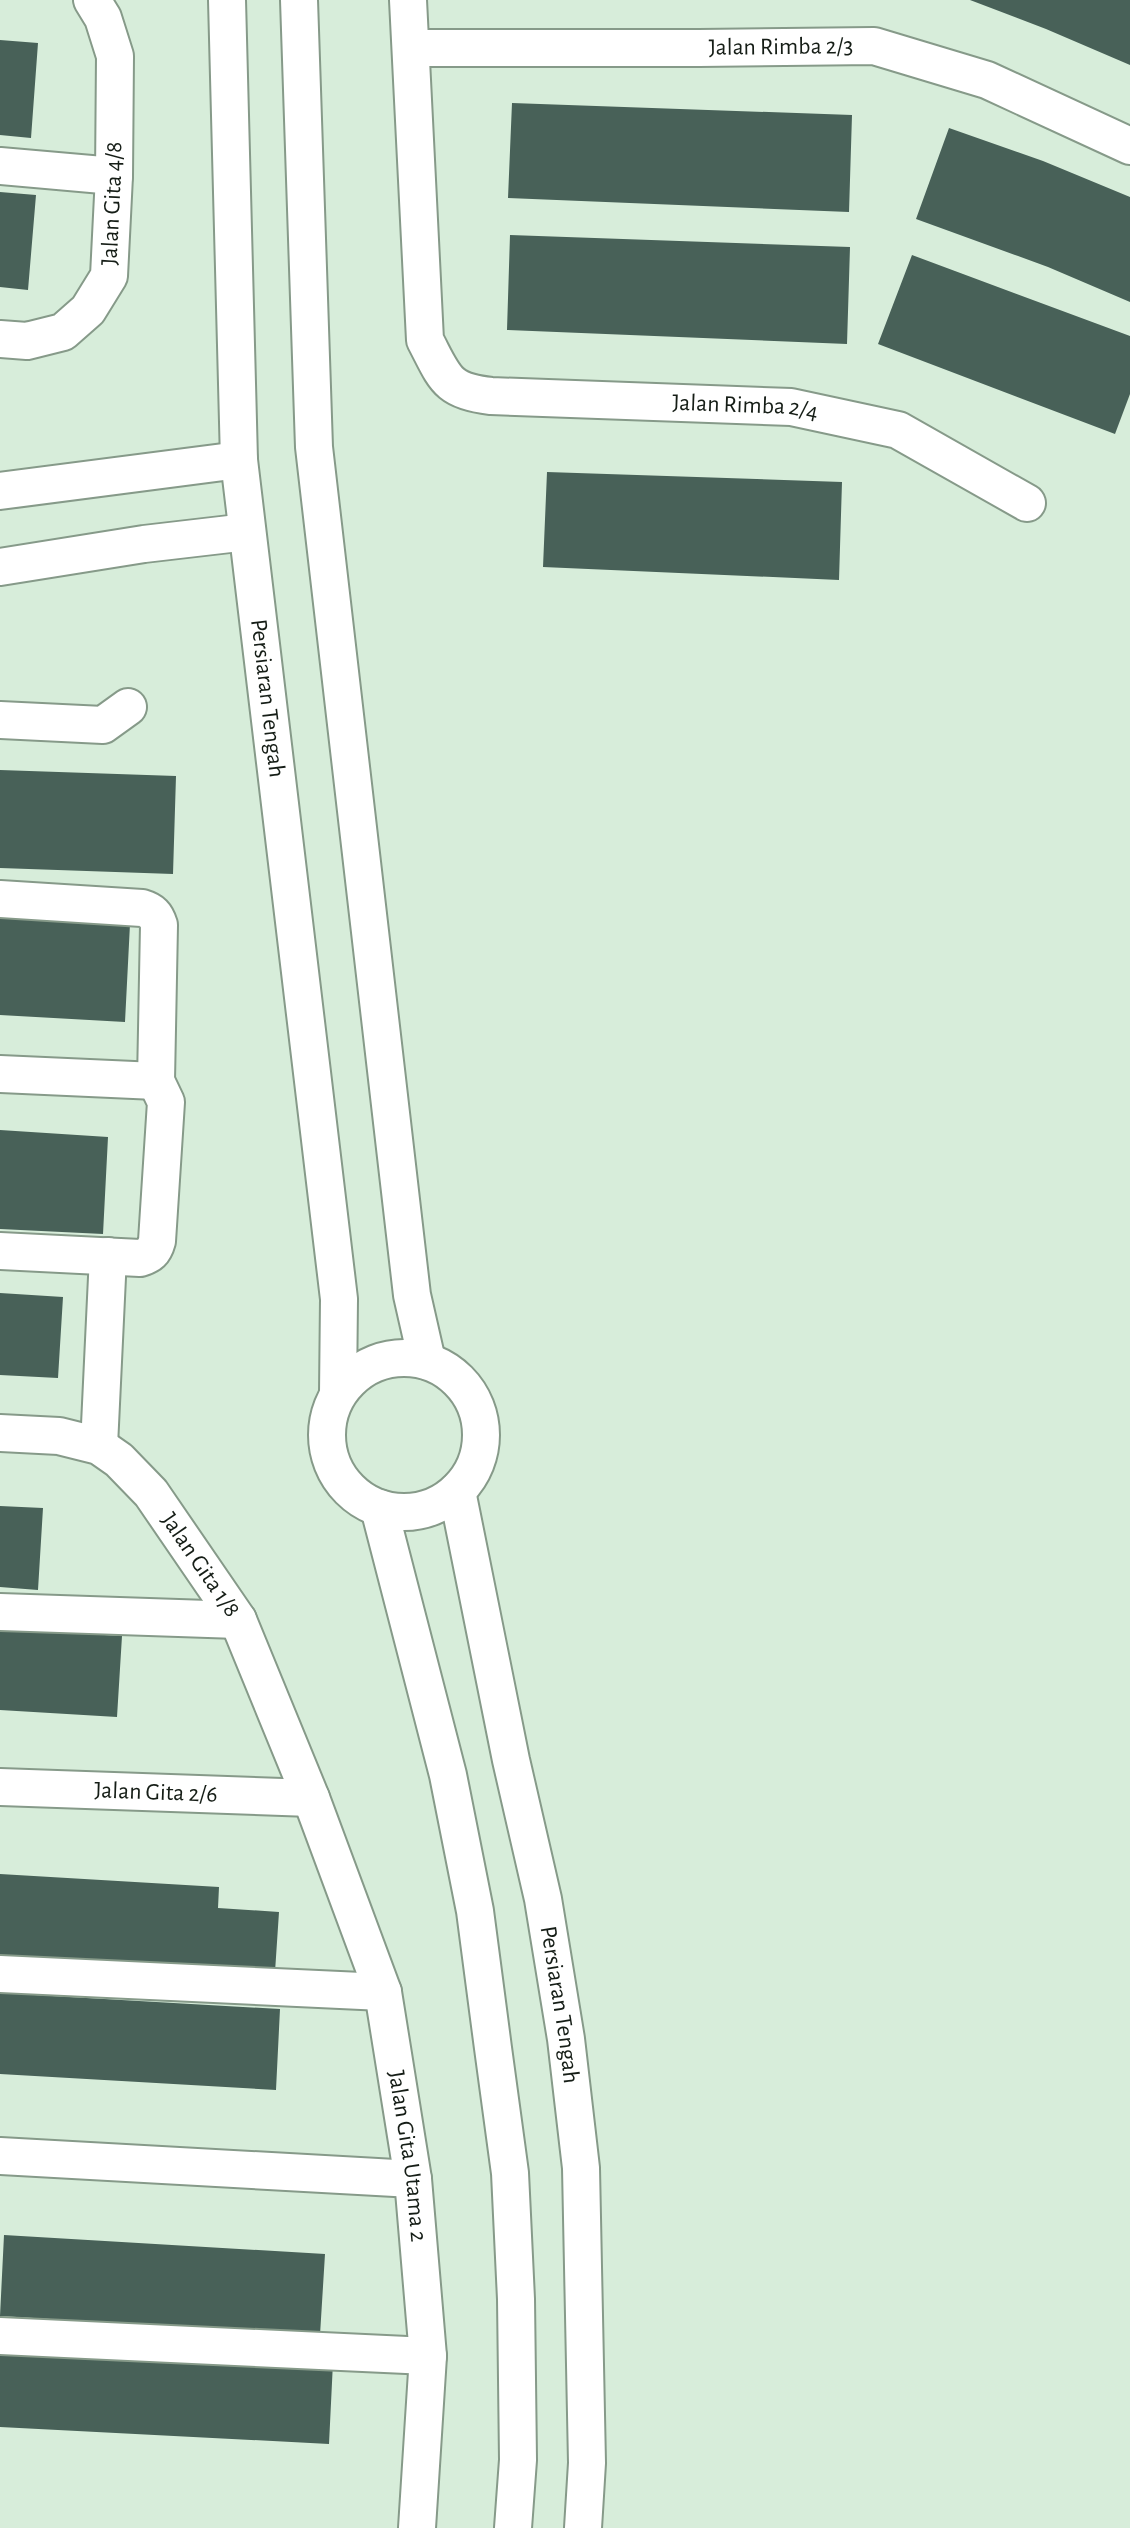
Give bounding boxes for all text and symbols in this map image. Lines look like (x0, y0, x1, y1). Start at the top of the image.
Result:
street label: Jalan Rimba 2/3 (709, 34, 853, 60)
street label: Jalan Gita 4/8 (98, 141, 126, 266)
street label: Jalan Rimba 2/4 (672, 391, 820, 425)
street label: Persiaran Tengah (246, 618, 289, 779)
street label: Jalan Gita 1/8 (156, 1508, 244, 1622)
street label: Jalan Gita 2/6 (94, 1778, 218, 1807)
street label: Persiaran Tengah (536, 1924, 583, 2085)
street label: Jalan Gita Utama 2 (384, 2069, 430, 2243)

